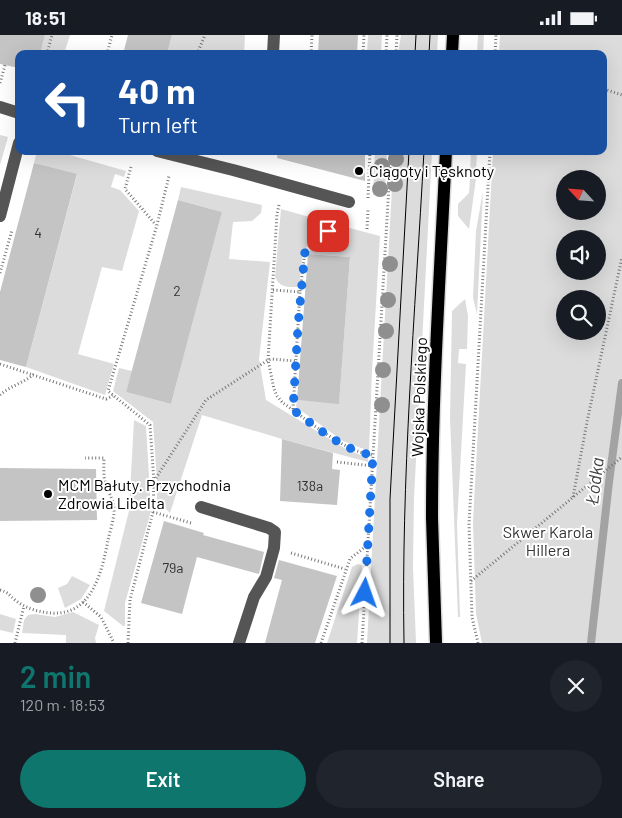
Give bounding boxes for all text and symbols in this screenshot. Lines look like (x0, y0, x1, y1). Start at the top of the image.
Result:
text: 18:51 (25, 6, 66, 29)
text: 40 m (118, 69, 195, 111)
icon: left (35, 70, 100, 135)
text: Turn left (118, 111, 198, 137)
place label: Ciągoty i Tęsknoty (369, 161, 495, 180)
marker: Ciągoty i Tęsknoty (353, 165, 365, 177)
north arrow (556, 170, 606, 220)
map controls (556, 170, 606, 340)
pin (307, 210, 349, 252)
icon: arrive (314, 217, 342, 245)
house number: 4 (34, 224, 42, 241)
button: sound (556, 230, 606, 280)
house number: 2 (173, 282, 181, 299)
button: search (556, 290, 606, 340)
street label: Wojska Polskiego (407, 337, 430, 457)
water label: Łódka (580, 456, 608, 507)
place label: MCM Bałuty. Przychodnia Zdrowia Libelta (58, 475, 231, 512)
house number: 138a (297, 477, 323, 494)
marker: MCM Bałuty. Przychodnia Zdrowia Libelta (42, 488, 54, 500)
park label: Skwer Karola Hillera (503, 522, 593, 559)
house number: 79a (162, 559, 184, 576)
position arrow (338, 566, 390, 618)
text: 2 min (20, 658, 91, 694)
button: close (550, 660, 602, 712)
text: 120 m · 18:53 (20, 695, 105, 714)
button: Exit (20, 750, 306, 808)
button: Share (316, 750, 602, 808)

